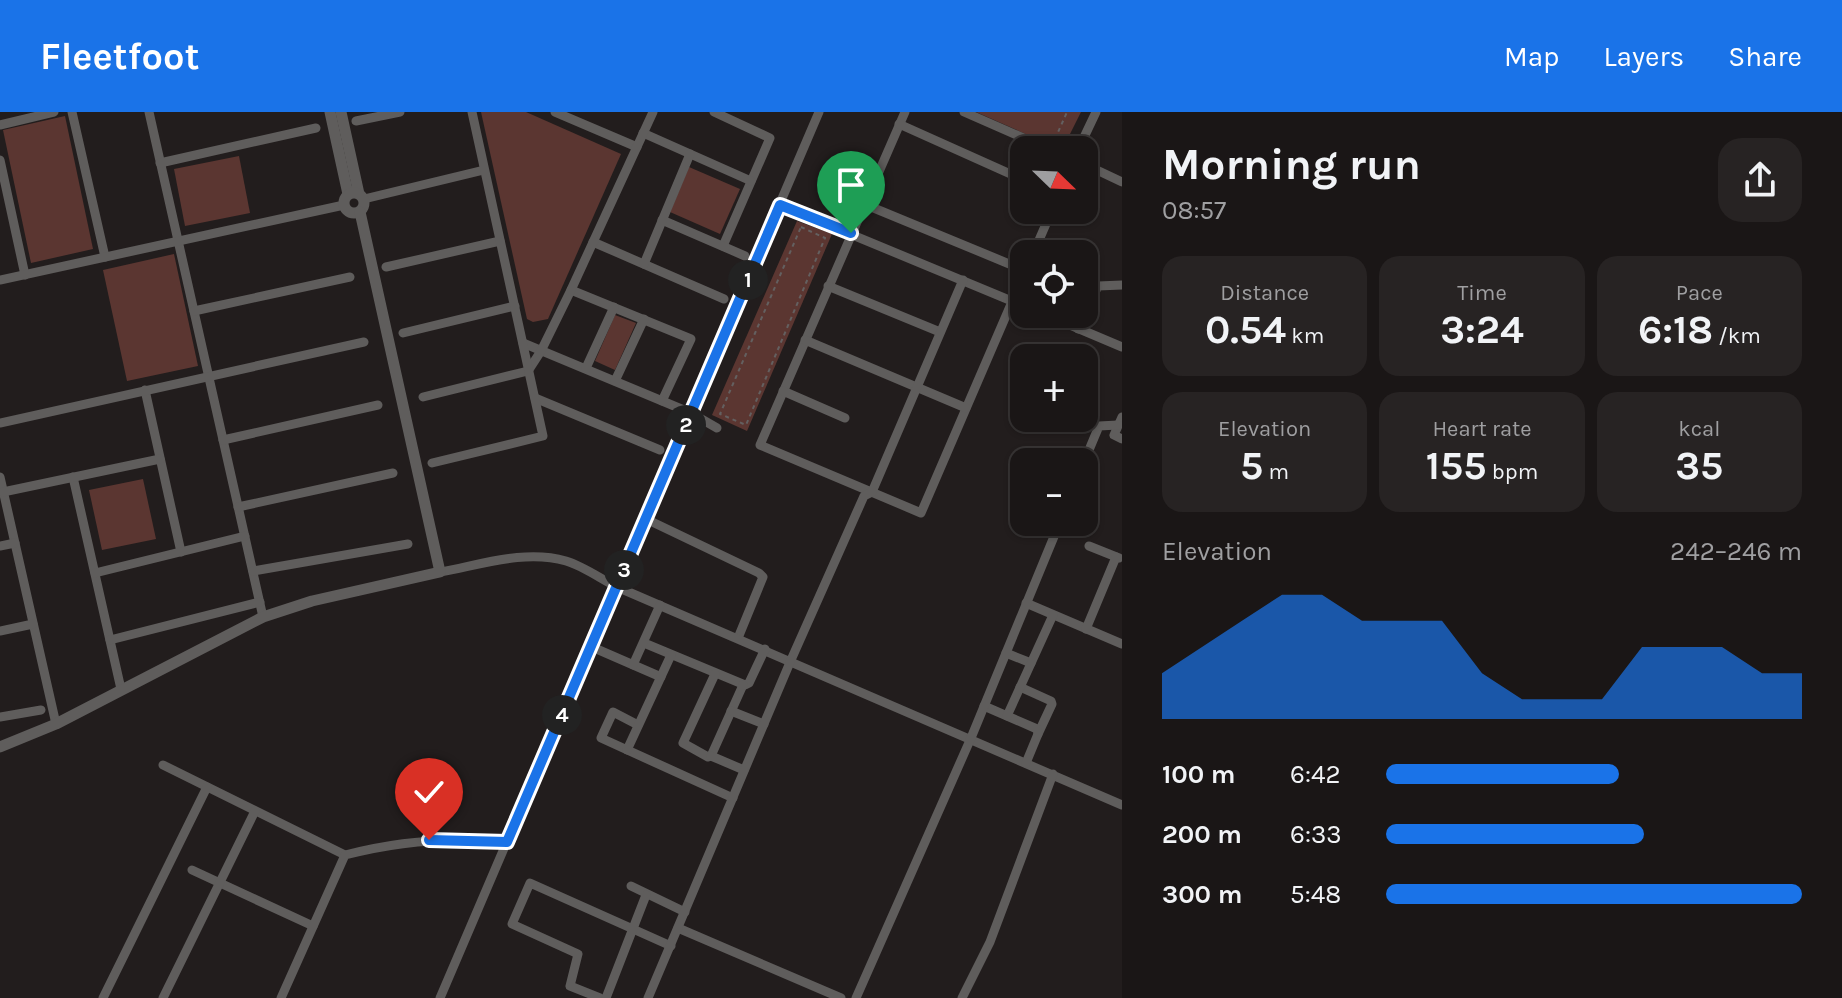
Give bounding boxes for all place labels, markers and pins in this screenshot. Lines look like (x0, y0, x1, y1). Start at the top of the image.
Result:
pin (817, 151, 885, 233)
pin: 1 (728, 260, 768, 300)
pin: 2 (666, 405, 706, 445)
pin: 3 (604, 550, 644, 590)
pin: 4 (542, 695, 582, 735)
pin (395, 758, 463, 840)

